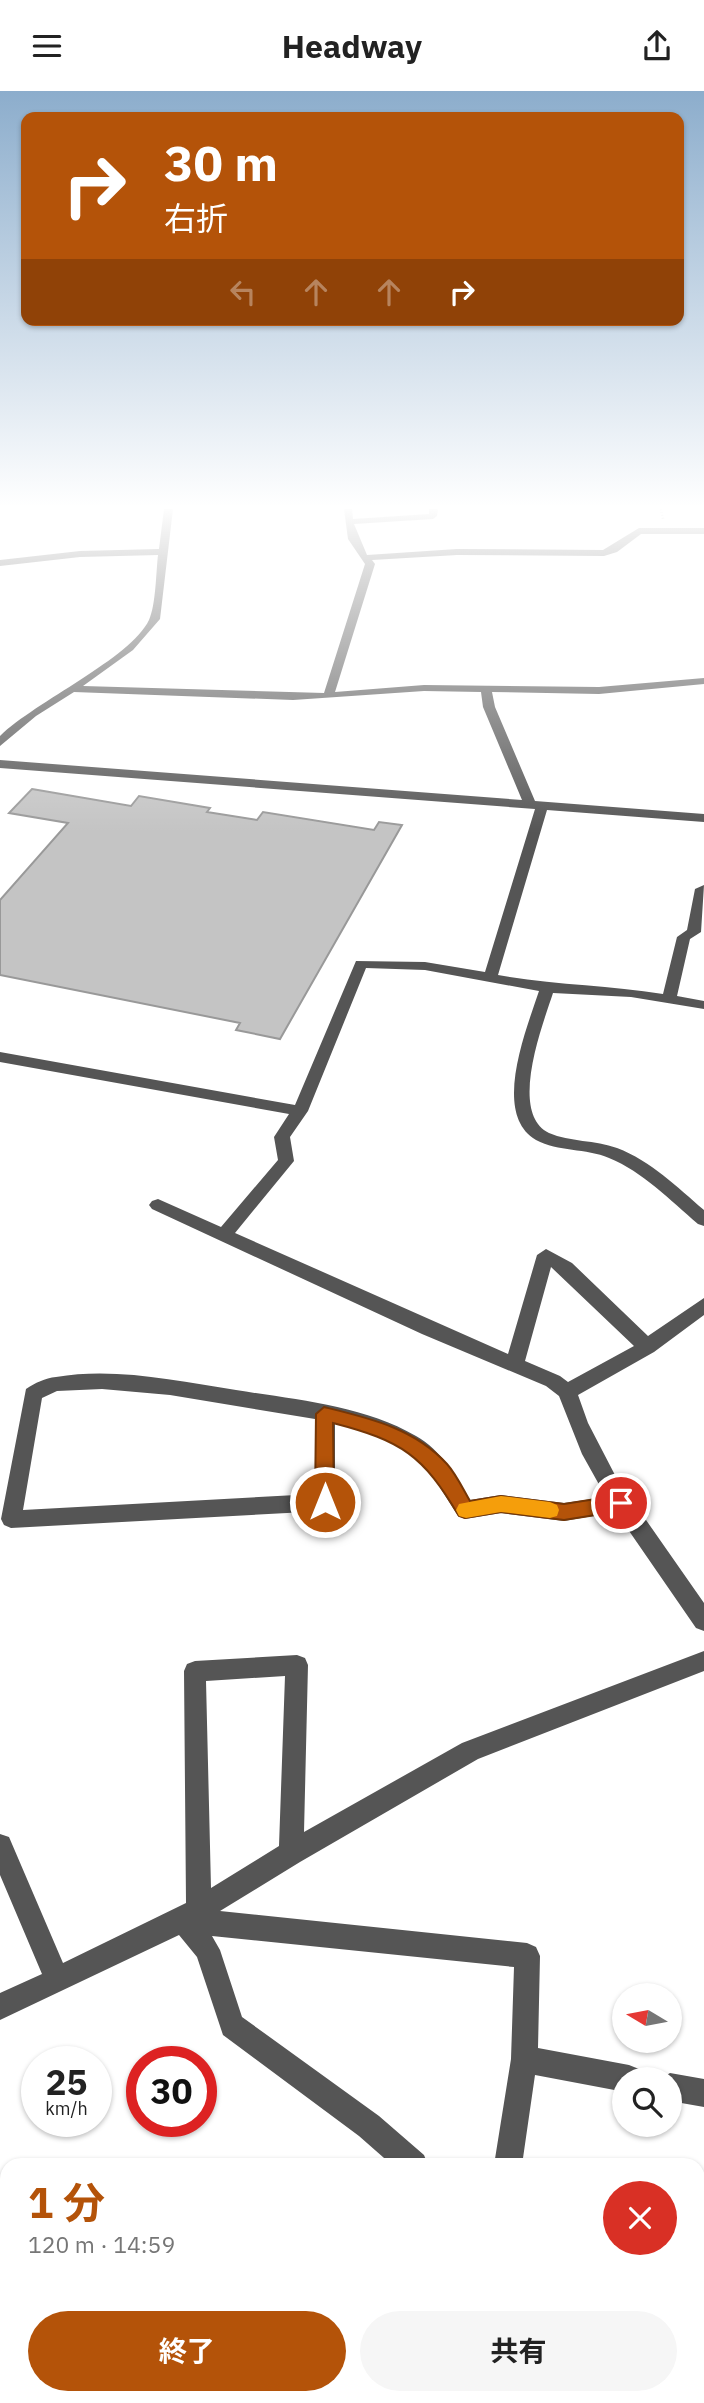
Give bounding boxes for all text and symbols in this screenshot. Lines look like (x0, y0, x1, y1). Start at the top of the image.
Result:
text: Headway (282, 25, 422, 67)
icon: menu (28, 27, 66, 65)
icon: share (638, 27, 676, 65)
text: 30 m (164, 131, 278, 194)
icon: right (49, 140, 140, 231)
text: 右折 (164, 197, 228, 239)
icon: left (224, 273, 262, 311)
icon: ahead (297, 273, 335, 311)
icon: ahead (370, 273, 408, 311)
icon: right (443, 273, 481, 311)
position arrow (288, 1465, 362, 1539)
pin (591, 1473, 651, 1533)
icon: arrive (602, 1484, 640, 1522)
north arrow (612, 1983, 682, 2053)
map controls (612, 1983, 682, 2137)
speed limit sign: 30 (126, 2046, 217, 2137)
text: 25 (45, 2059, 88, 2105)
button: search (612, 2067, 682, 2137)
text: km/h (45, 2097, 88, 2120)
text: 1 分 (28, 2175, 105, 2230)
button: close (603, 2181, 677, 2255)
text: 120 m · 14:59 (28, 2229, 175, 2259)
button: 終了 (28, 2311, 346, 2391)
button: 共有 (360, 2311, 677, 2391)

